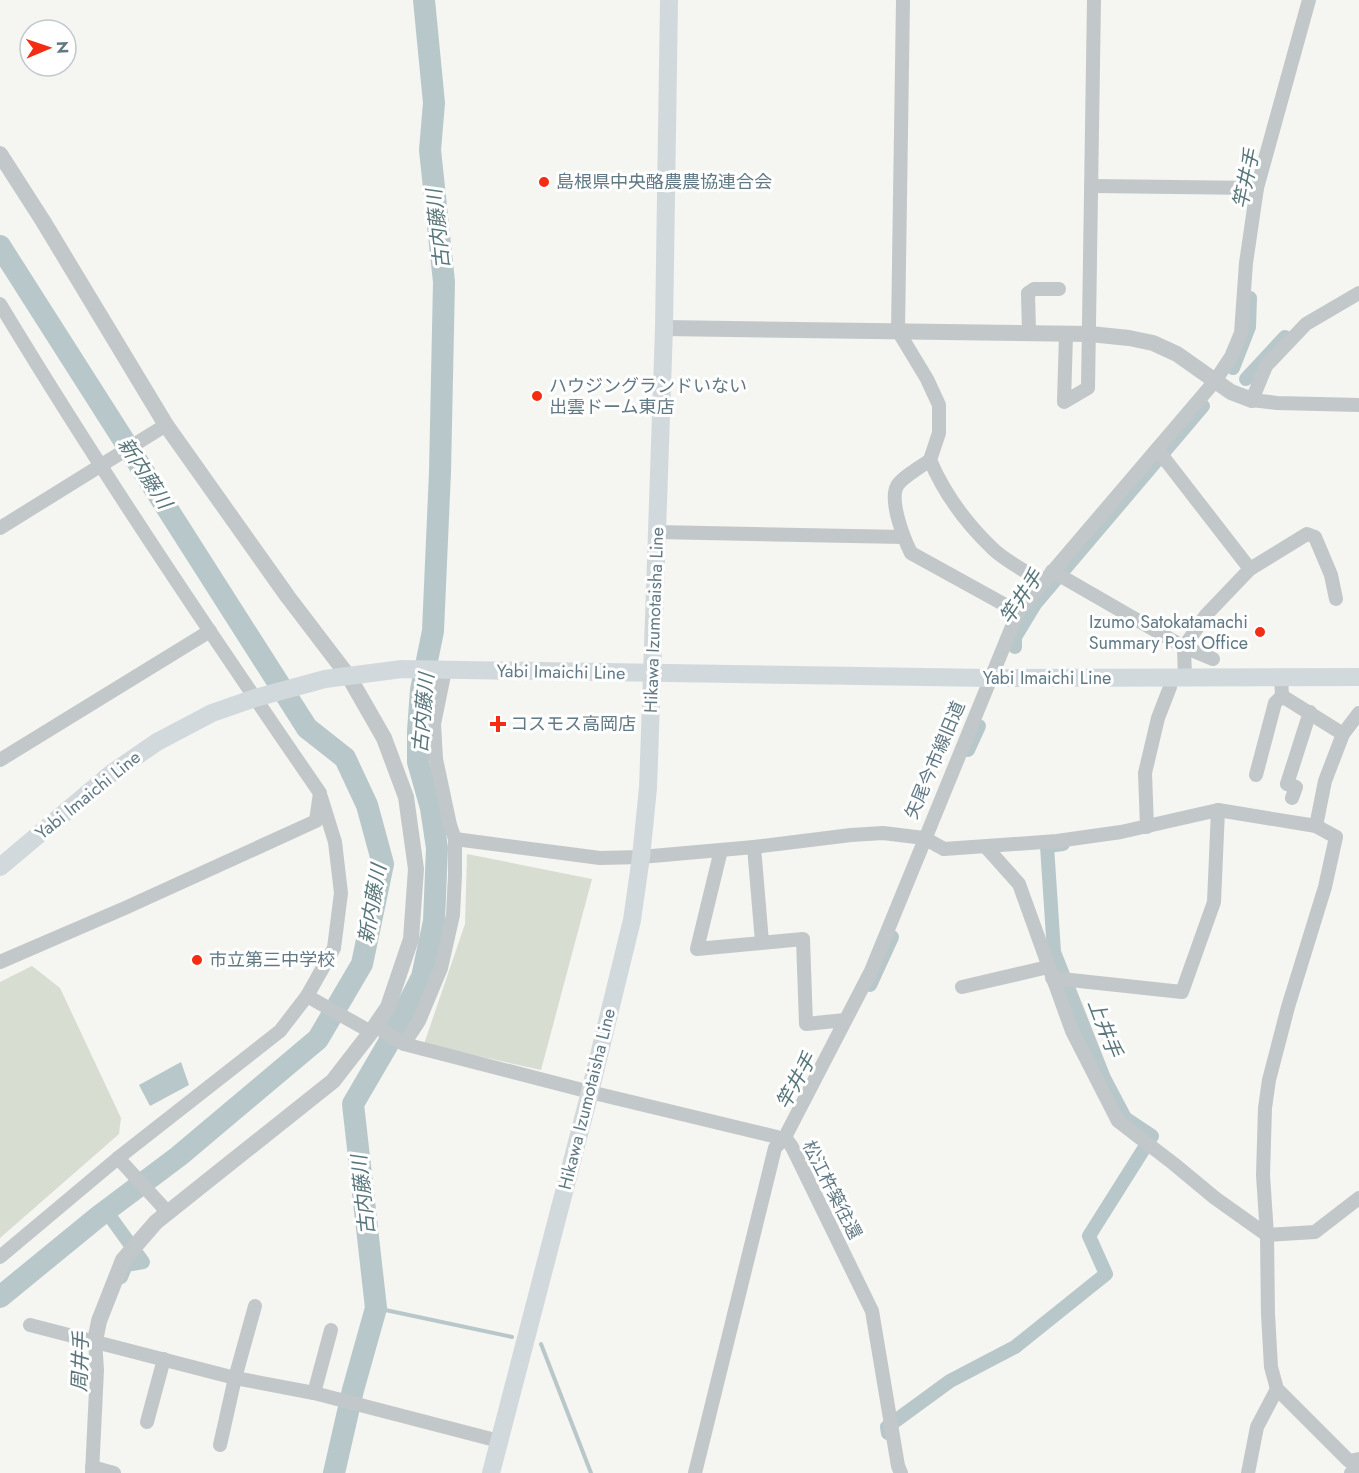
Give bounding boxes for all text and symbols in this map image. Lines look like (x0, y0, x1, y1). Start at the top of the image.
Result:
north arrow (18, 18, 78, 78)
text: N (51, 41, 74, 54)
water label: 竿井手 (1226, 146, 1267, 211)
place label: 島根県中央酪農農協連合会 (556, 169, 772, 195)
marker: 島根県中央酪農農協連合会 (537, 175, 551, 189)
water label: 古内藤川 (420, 186, 457, 270)
place label: ハウジングランドいない 出雲ドーム東店 (549, 373, 747, 420)
marker: ハウジングランドいない 出雲ドーム東店 (530, 389, 544, 403)
water label: 新内藤川 (111, 432, 180, 516)
street label: Hikawa Izumotaisha Line (638, 527, 670, 713)
water label: 竿井手 (993, 563, 1051, 630)
place label: Izumo Satokatamachi Summary Post Office (1089, 609, 1248, 656)
marker: Izumo Satokatamachi Summary Post Office (1253, 625, 1267, 639)
street label: Yabi Imaichi Line (496, 658, 626, 686)
street label: Yabi Imaichi Line (983, 665, 1111, 691)
water label: 古内藤川 (406, 670, 442, 754)
street label: 矢尾今市線旧道 (898, 697, 972, 823)
place label: コスモス高岡店 (510, 711, 636, 737)
marker: コスモス高岡店 (491, 717, 505, 731)
street label: Yabi Imaichi Line (30, 744, 146, 846)
water label: 新内藤川 (351, 860, 394, 946)
place label: 市立第三中学校 (209, 947, 335, 973)
marker: 市立第三中学校 (190, 953, 204, 967)
water label: 上井手 (1080, 995, 1129, 1062)
street label: Hikawa Izumotaisha Line (552, 1006, 622, 1192)
water label: 竿井手 (769, 1047, 824, 1115)
street label: 松江杵築往還 (796, 1136, 868, 1244)
water label: 古内藤川 (345, 1152, 382, 1236)
water label: 周井手 (65, 1331, 96, 1393)

